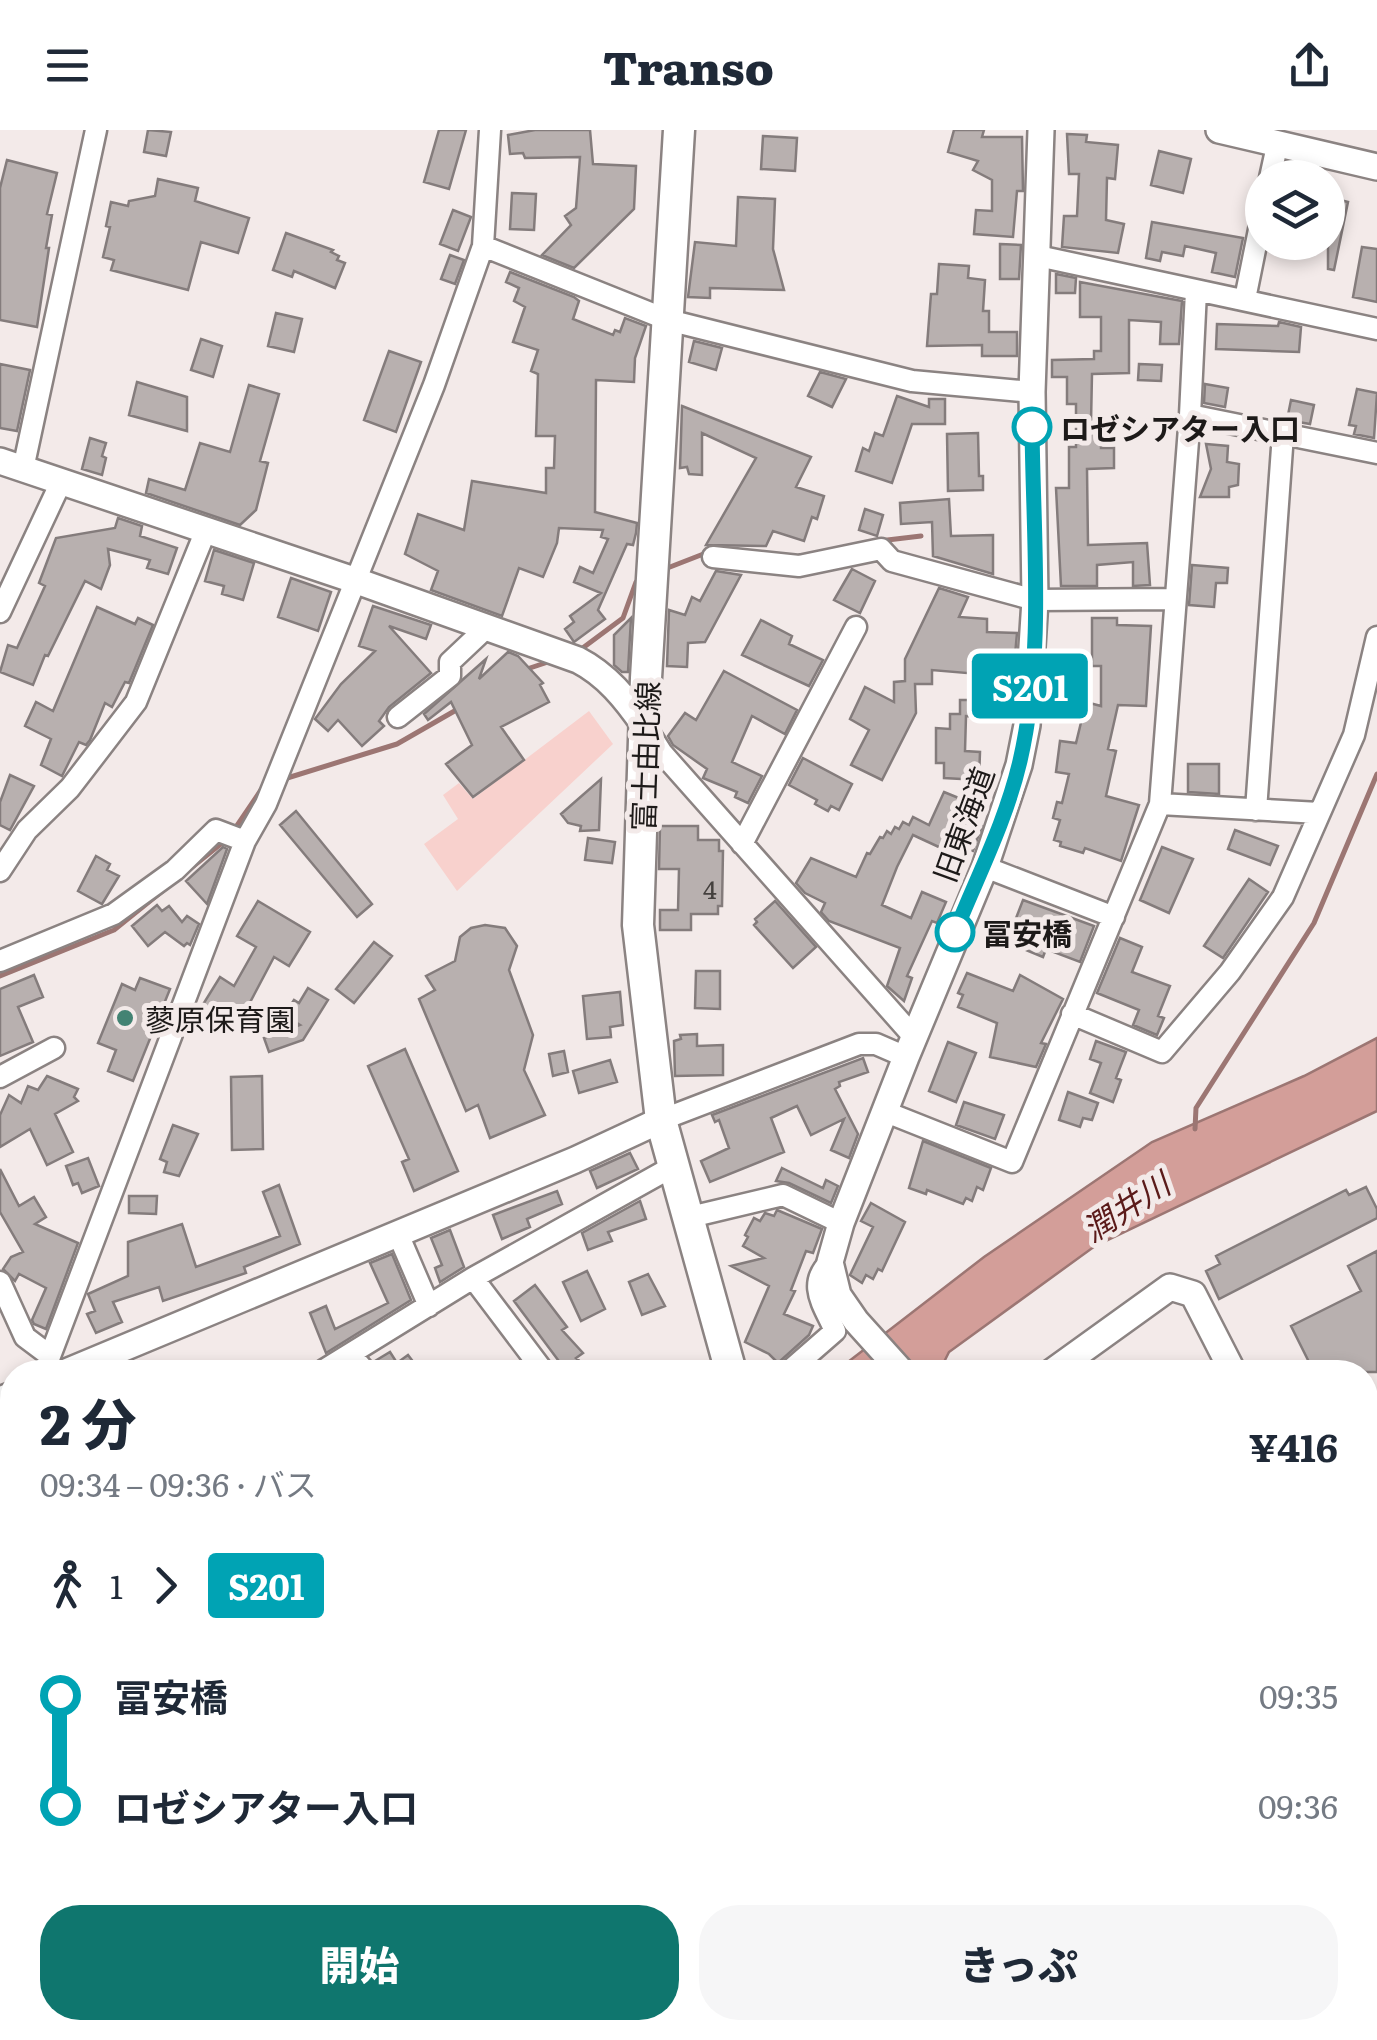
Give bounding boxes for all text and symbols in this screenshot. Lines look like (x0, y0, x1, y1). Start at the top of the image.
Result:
text: Transo (603, 32, 774, 99)
icon: menu (40, 38, 95, 93)
icon: share (1282, 38, 1337, 93)
map controls (1245, 160, 1345, 260)
button: layers (1245, 160, 1345, 260)
place label: ロゼシアター入口 (1060, 405, 1300, 449)
marker: ロゼシアター入口 (1013, 408, 1051, 446)
line badge: S201 (960, 654, 1100, 718)
text: S201 (992, 660, 1068, 712)
street label: 富士由比線 (619, 680, 669, 832)
street label: 旧東海道 (921, 760, 1003, 888)
house number: 4 (703, 870, 717, 907)
place label: 冨安橋 (982, 910, 1072, 954)
marker: 冨安橋 (936, 913, 974, 951)
place label: 蓼原保育園 (145, 996, 295, 1040)
marker: 蓼原保育園 (114, 1007, 136, 1029)
water label: 潤井川 (1072, 1157, 1181, 1251)
text: 2 分 (40, 1380, 137, 1462)
text: ¥416 (1249, 1417, 1338, 1474)
text: 09:34 – 09:36 · バス (40, 1459, 317, 1507)
icon: walk (40, 1558, 95, 1613)
icon: forward (138, 1558, 193, 1613)
text: S201 (228, 1559, 304, 1611)
text: 1 (110, 1561, 123, 1609)
text: 冨安橋 (114, 1667, 228, 1724)
text: 09:35 (1259, 1671, 1338, 1719)
text: ロゼシアター入口 (114, 1777, 418, 1834)
text: 09:36 (1258, 1781, 1338, 1829)
button: 開始 (40, 1905, 679, 2020)
button: きっぷ (699, 1905, 1338, 2020)

